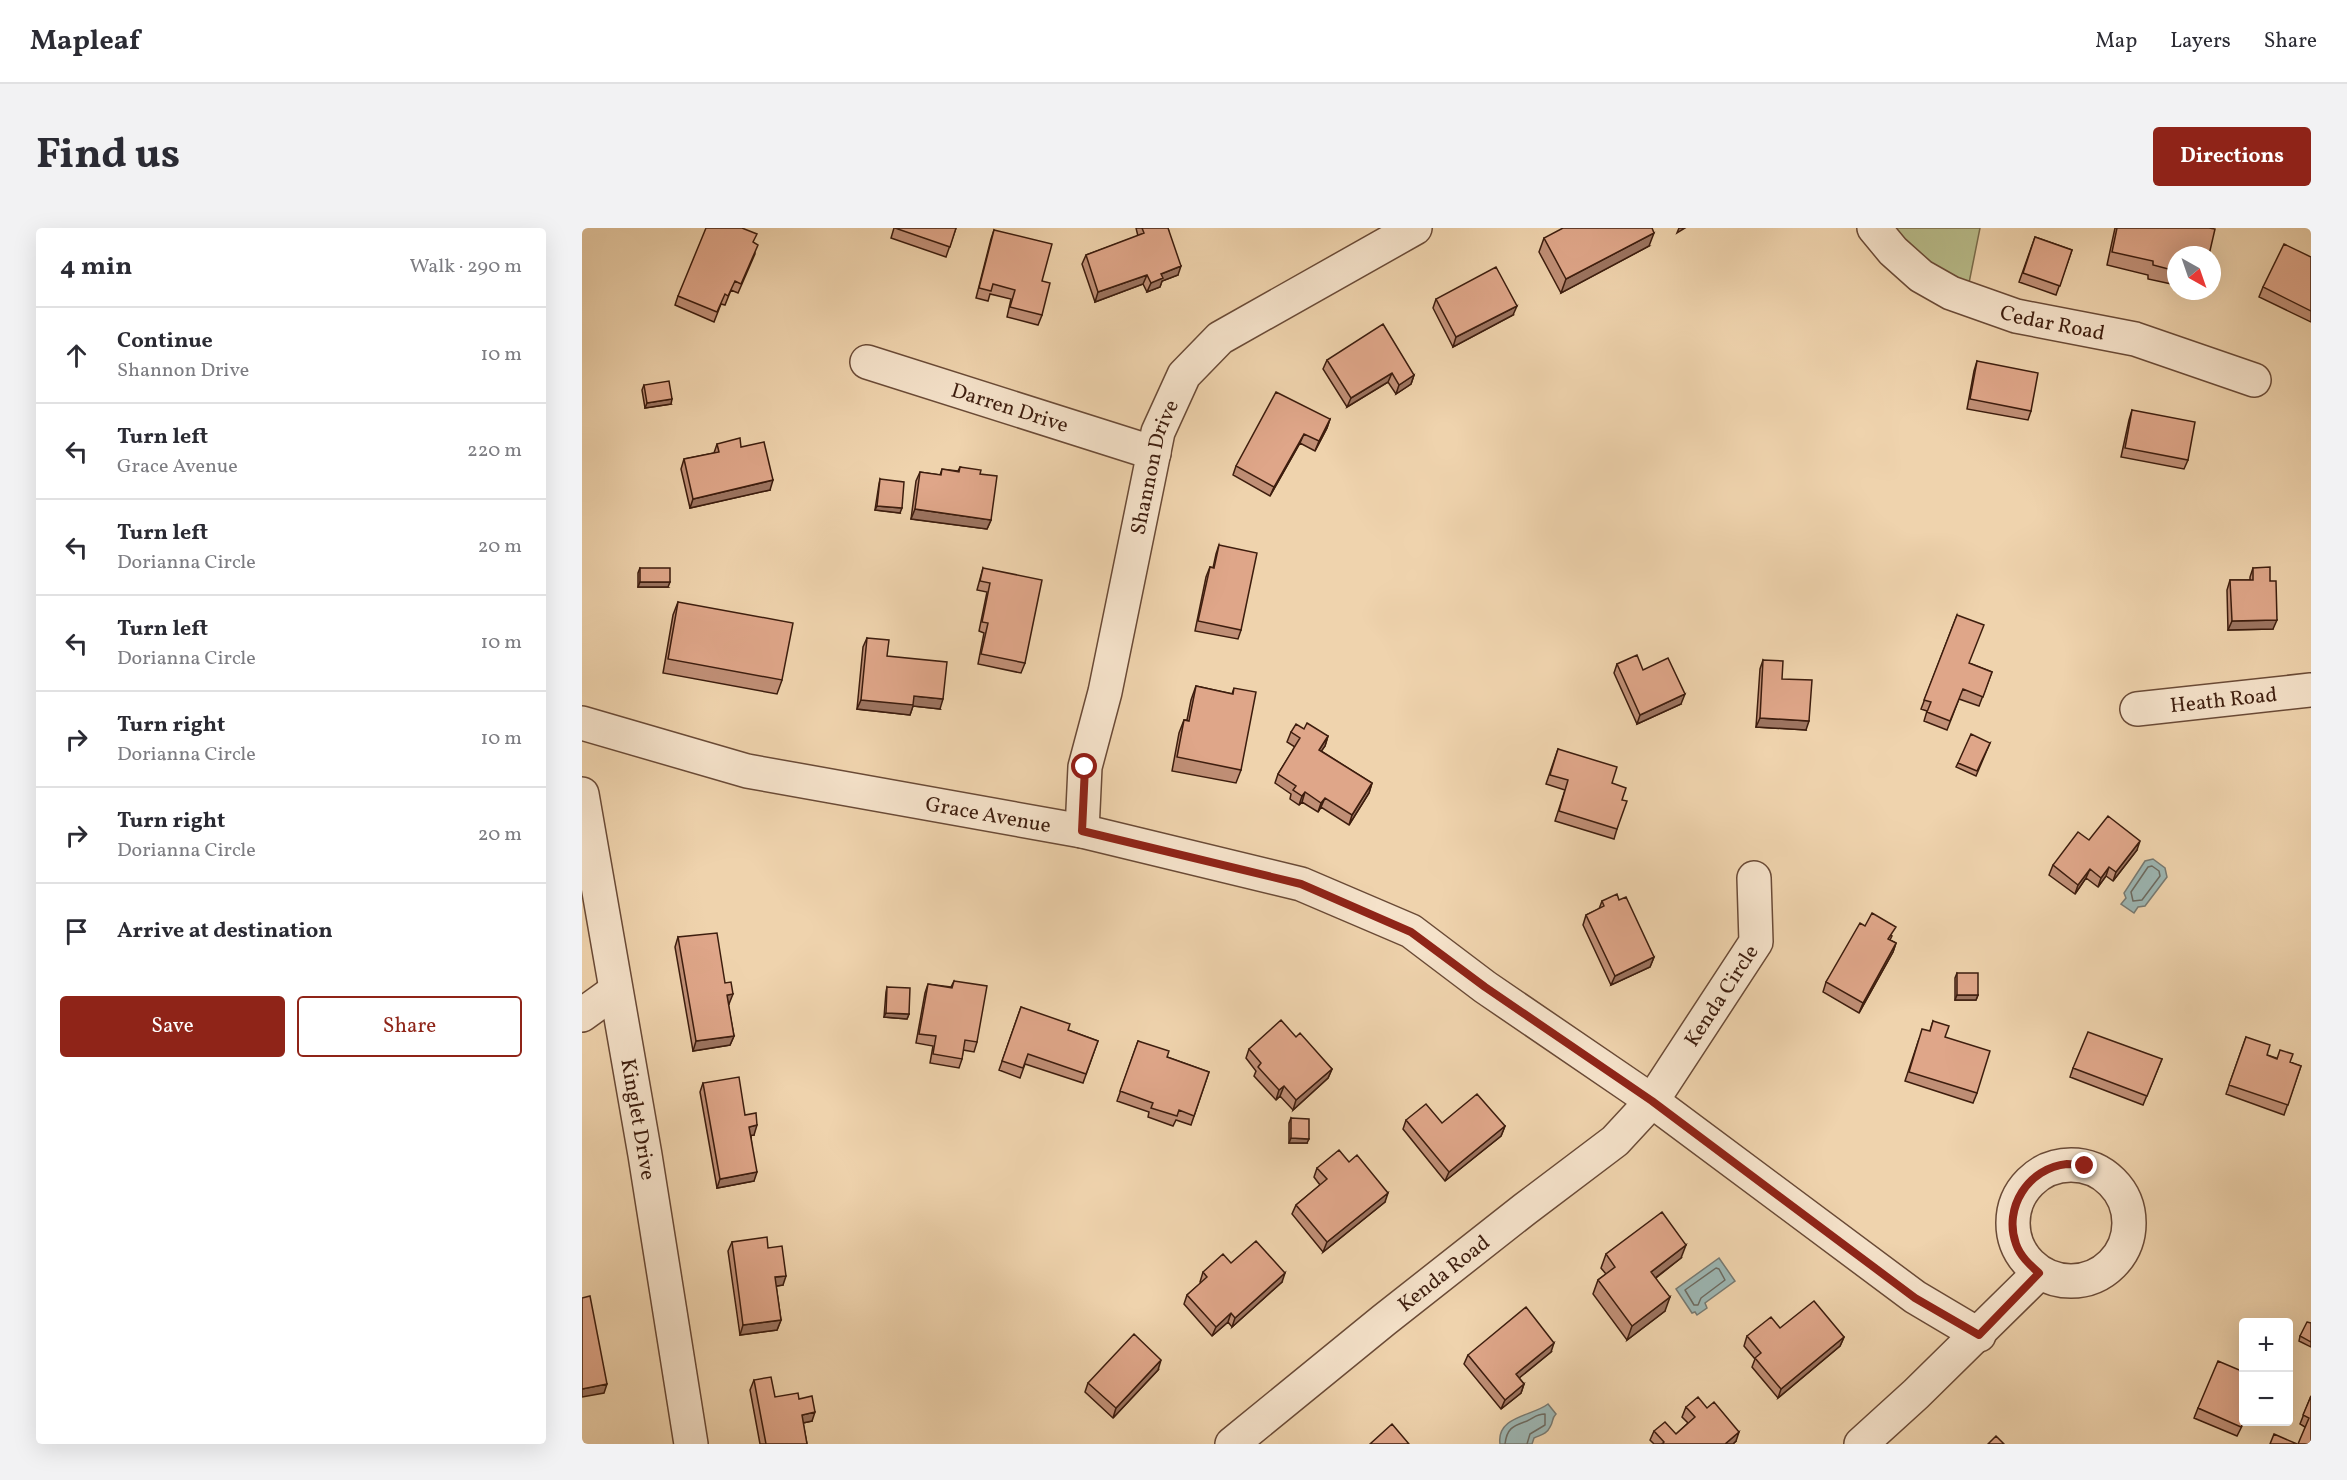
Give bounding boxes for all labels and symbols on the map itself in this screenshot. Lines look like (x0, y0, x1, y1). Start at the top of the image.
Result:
north arrow (2167, 246, 2221, 300)
street label: Cedar Road (1996, 298, 2107, 349)
street label: Darren Drive (947, 377, 1072, 441)
street label: Shannon Drive (1124, 395, 1187, 538)
street label: Heath Road (2169, 681, 2279, 721)
route start (1071, 753, 1097, 779)
street label: Grace Avenue (923, 790, 1053, 841)
street label: Kenda Circle (1678, 940, 1766, 1053)
street label: Kinglet Drive (612, 1056, 662, 1182)
route end (2071, 1152, 2097, 1178)
street label: Kenda Road (1392, 1229, 1497, 1320)

